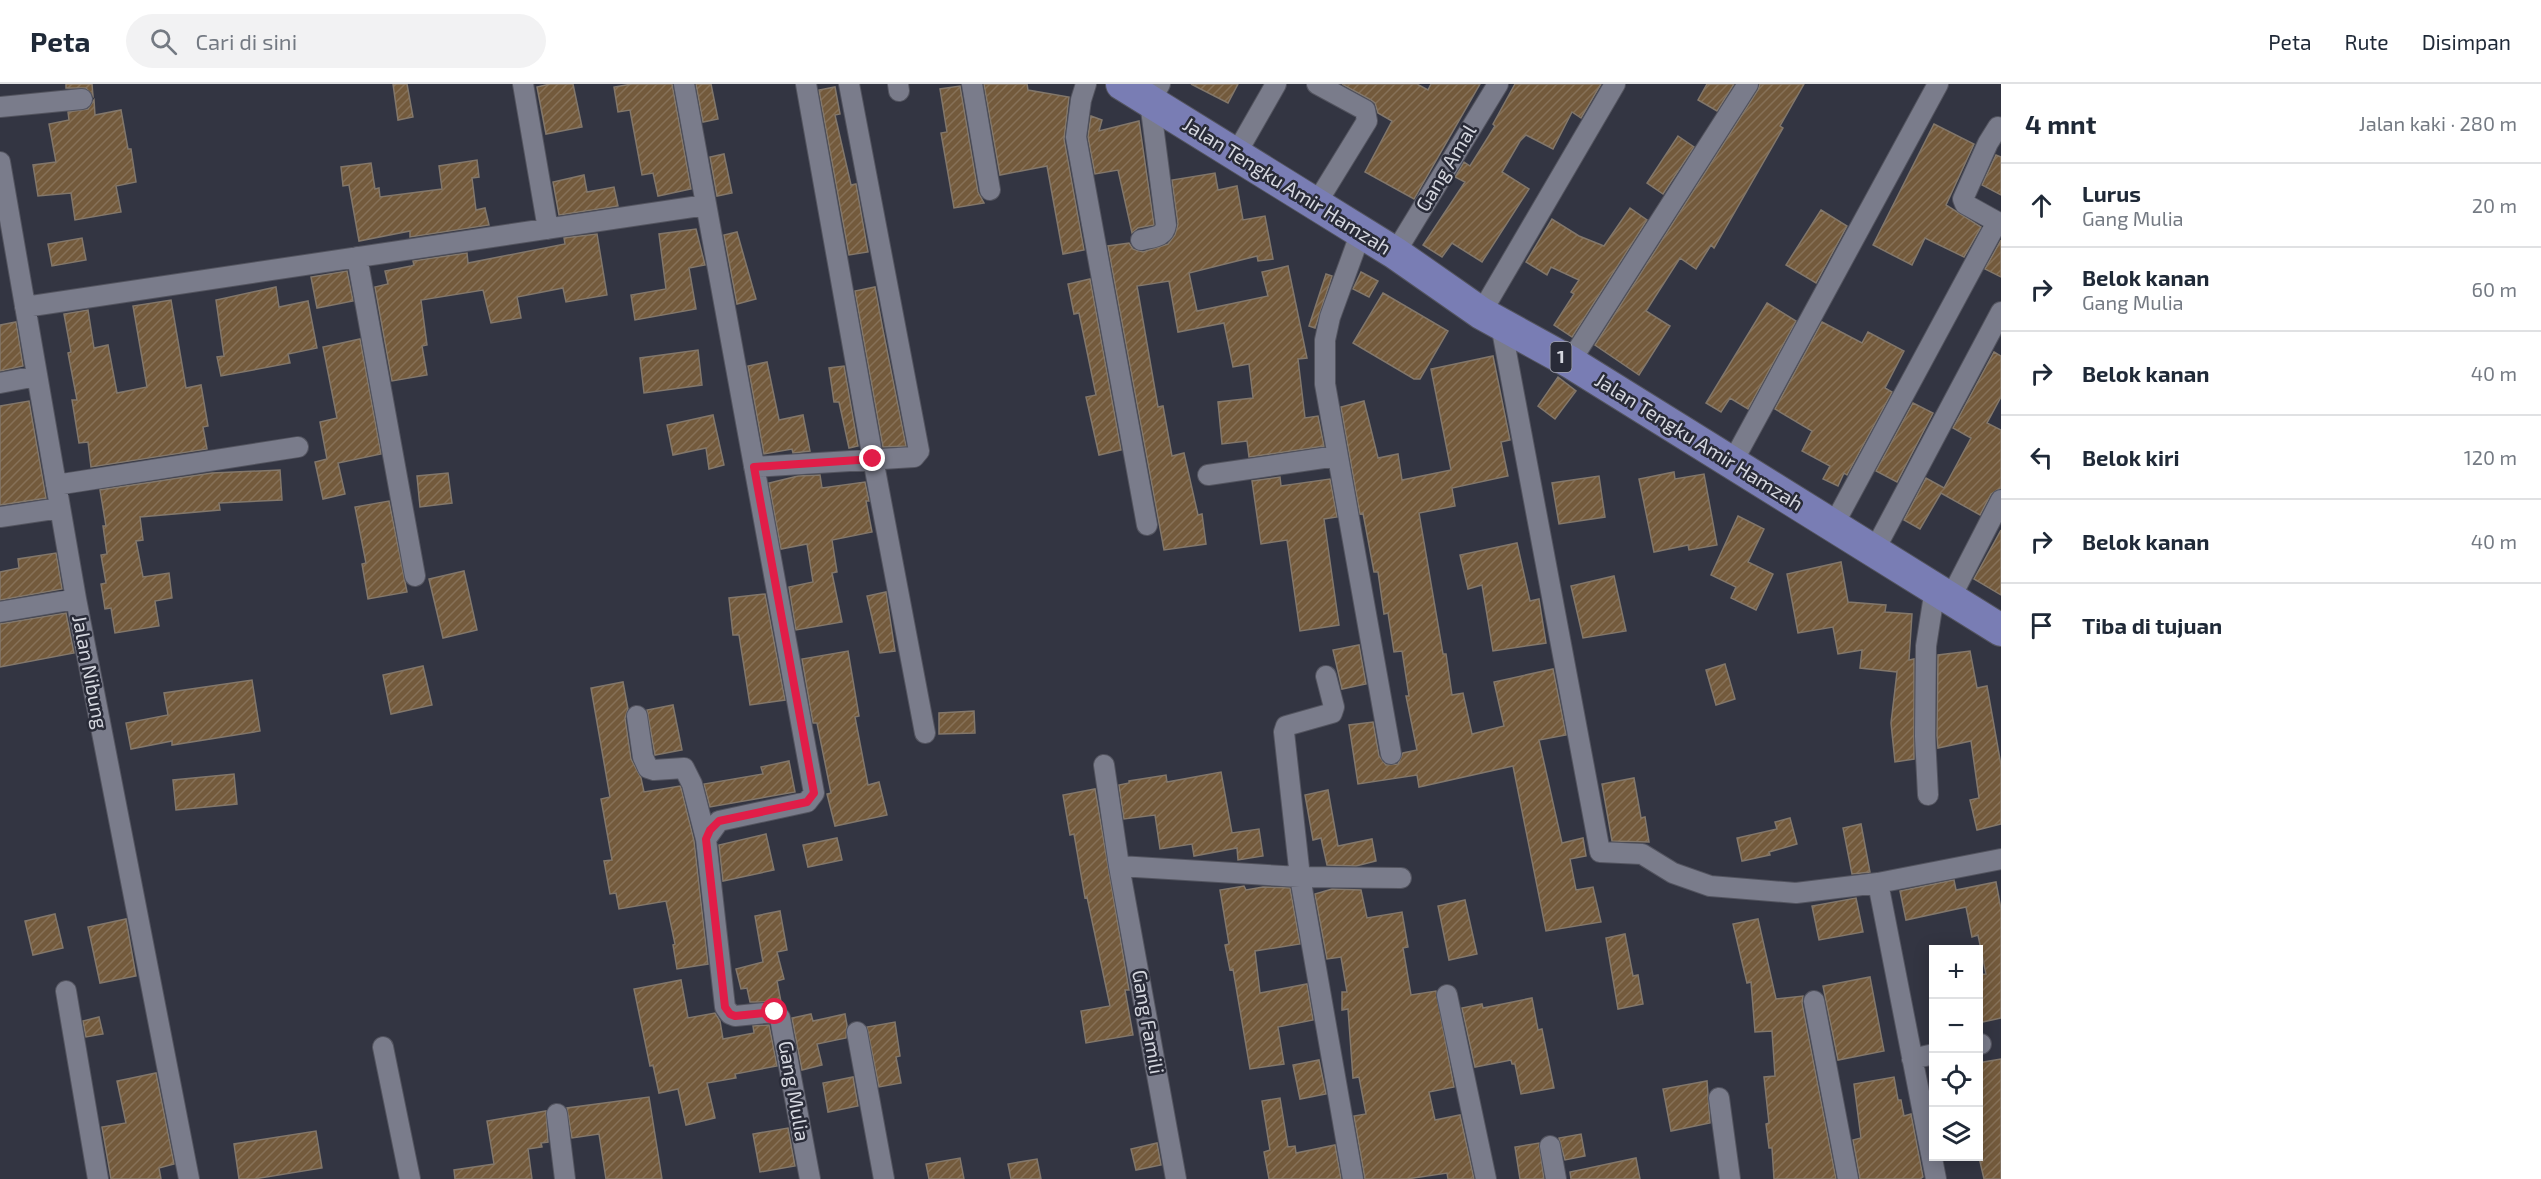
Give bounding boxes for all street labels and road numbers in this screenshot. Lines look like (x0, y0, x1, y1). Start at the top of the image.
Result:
street label: Jalan Tengku Amir Hamzah (1179, 111, 1396, 259)
street label: Gang Amal (1410, 120, 1480, 215)
road number: 1 (1550, 342, 1572, 372)
street label: Jalan Tengku Amir Hamzah (1591, 367, 1808, 515)
street label: Jalan Nibung (68, 613, 114, 731)
street label: Gang Famili (1128, 968, 1170, 1076)
street label: Gang Mulia (774, 1039, 816, 1143)

